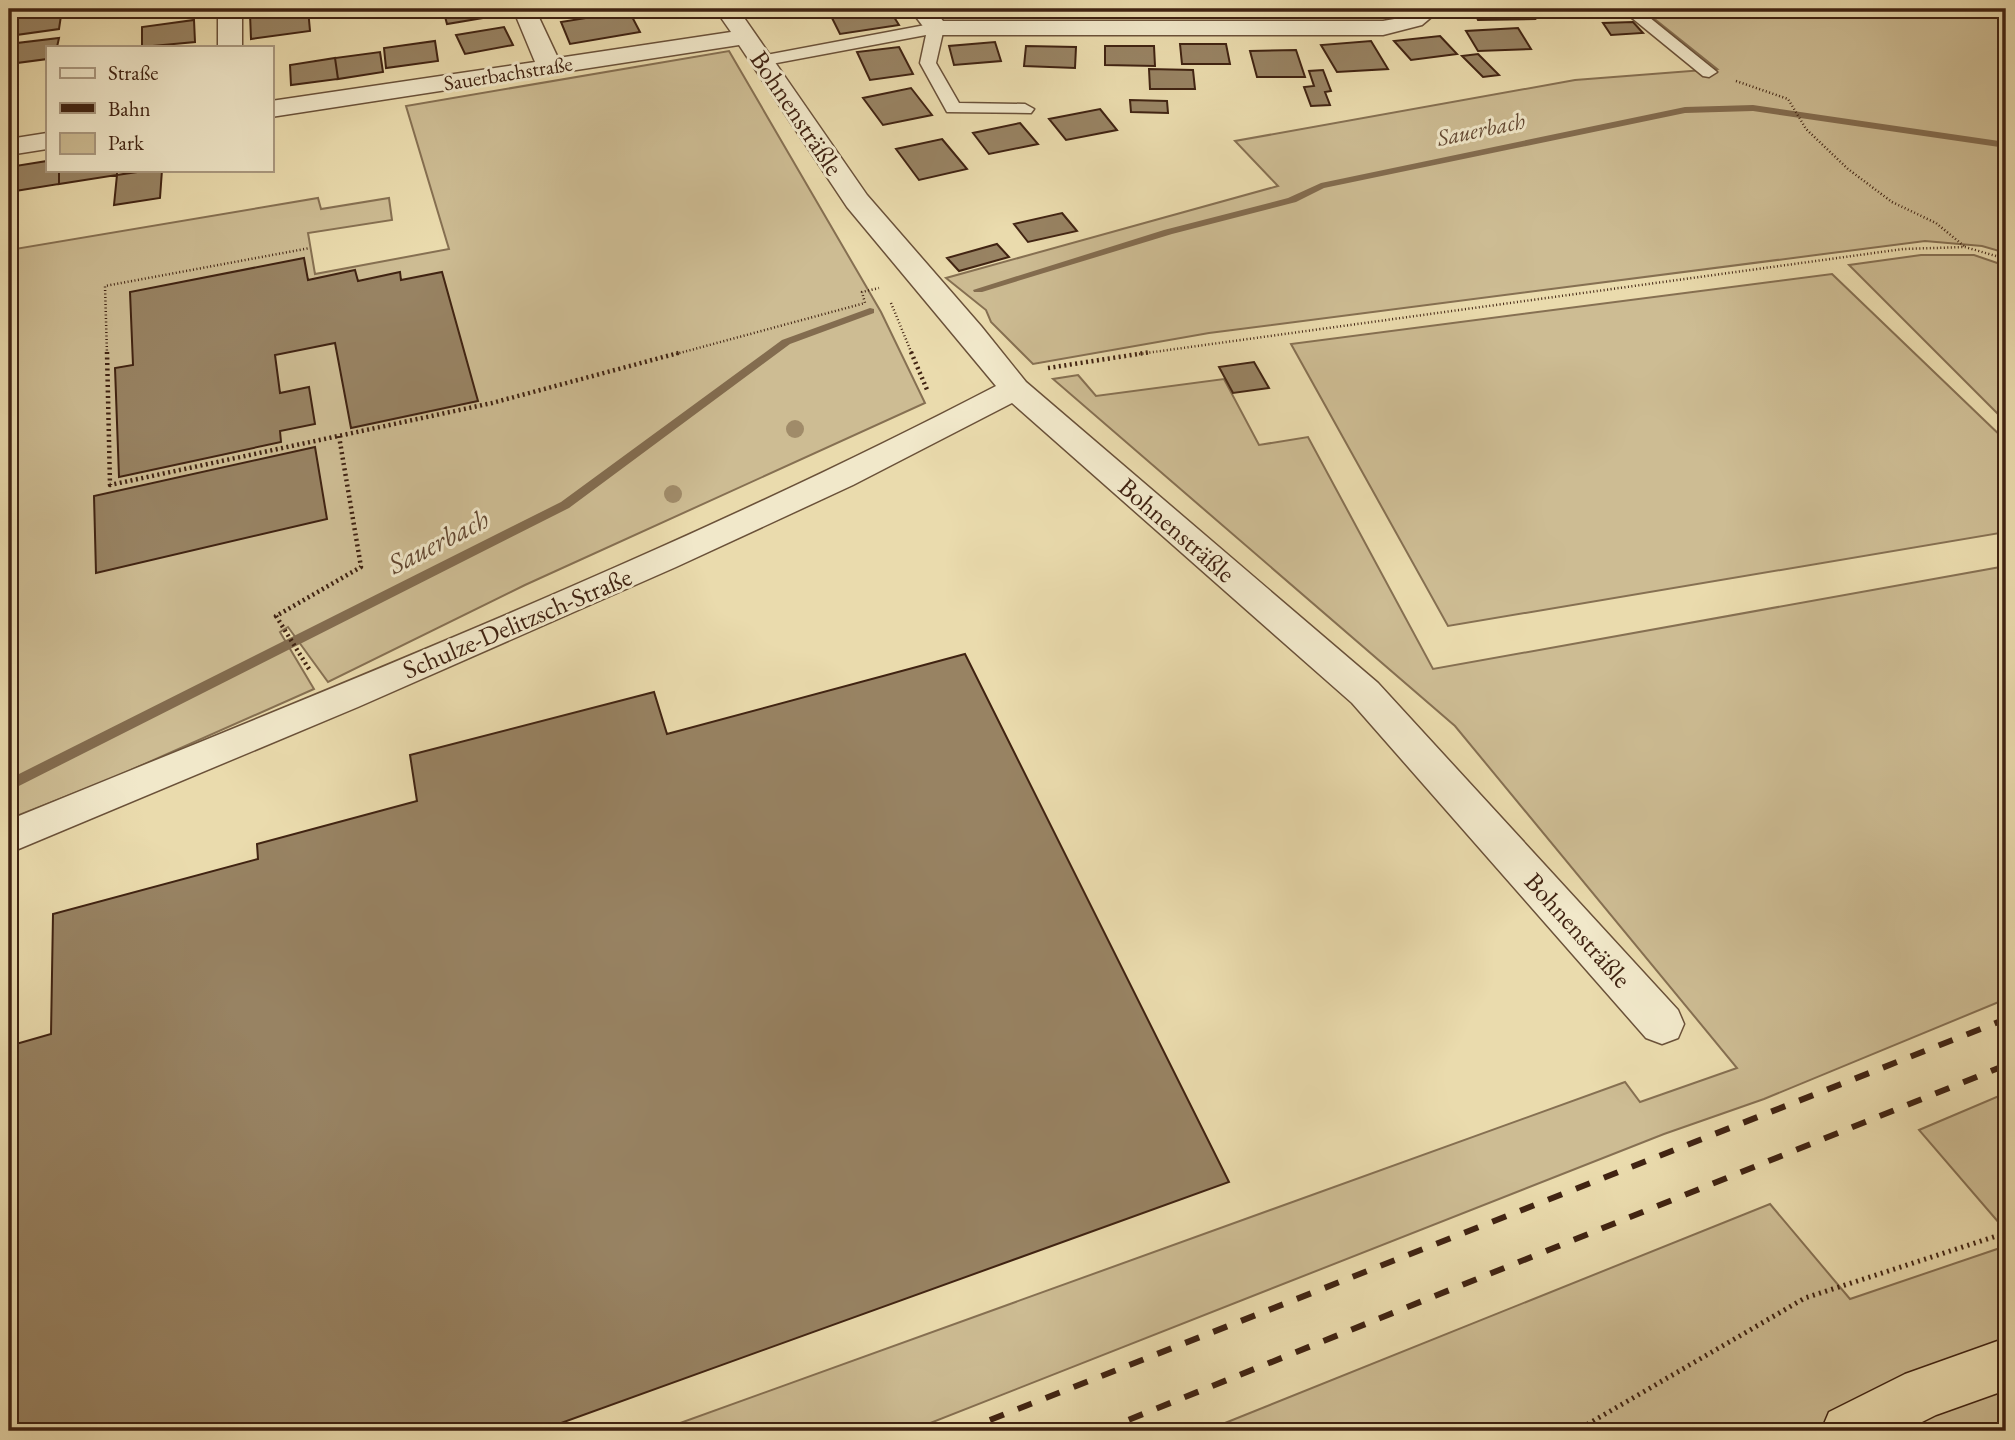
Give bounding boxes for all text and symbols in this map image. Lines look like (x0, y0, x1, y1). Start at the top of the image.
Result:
street label: Bohnensträßle (743, 44, 851, 182)
legend (46, 46, 273, 172)
street label: Sauerbachstraße (442, 49, 574, 97)
text: Straße (108, 59, 159, 86)
text: Bahn (108, 95, 151, 122)
water label: Sauerbach (1433, 105, 1528, 153)
text: Park (108, 129, 145, 156)
street label: Bohnensträßle (1112, 470, 1242, 590)
water label: Sauerbach (381, 500, 495, 582)
street label: Schulze-Delitzsch-Straße (397, 559, 637, 687)
street label: Bohnensträßle (1517, 865, 1639, 995)

